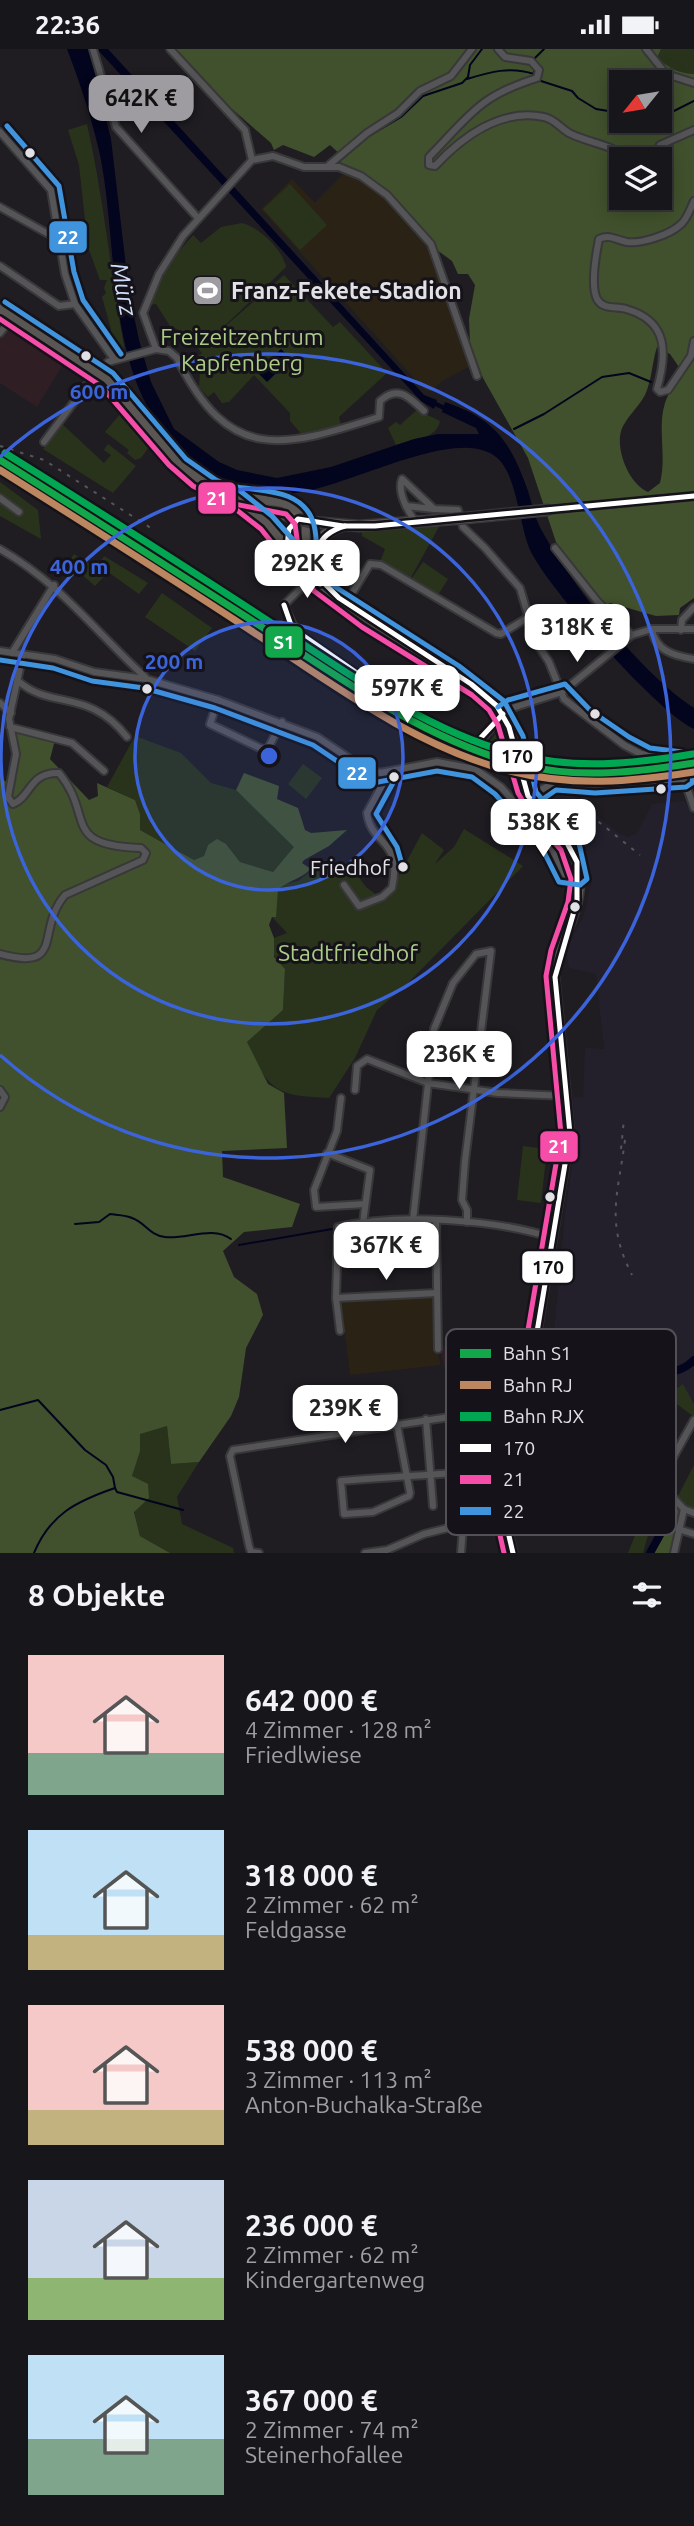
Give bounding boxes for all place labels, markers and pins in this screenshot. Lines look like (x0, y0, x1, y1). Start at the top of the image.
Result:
pin: 642K € (84, 76, 198, 135)
unlabelled marker (23, 146, 37, 160)
sports icon: Franz-Fekete-Stadion (191, 273, 225, 307)
place label: Franz-Fekete-Stadion (231, 278, 462, 303)
unlabelled marker (79, 349, 93, 363)
pin: 292K € (250, 540, 364, 600)
pin: 318K € (520, 605, 634, 664)
pin: 597K € (350, 665, 464, 725)
unlabelled marker (140, 682, 154, 696)
unlabelled marker (588, 707, 602, 721)
centre of rings (257, 744, 281, 768)
unlabelled marker (387, 770, 401, 784)
unlabelled marker (654, 782, 668, 796)
pin: 538K € (486, 799, 600, 859)
place label: Friedhof (310, 855, 391, 879)
marker: Friedhof (396, 860, 410, 874)
unlabelled marker (568, 900, 582, 914)
pin: 236K € (402, 1031, 516, 1091)
unlabelled marker (543, 1190, 557, 1204)
pin: 367K € (329, 1223, 443, 1282)
pin: 239K € (288, 1385, 402, 1445)

